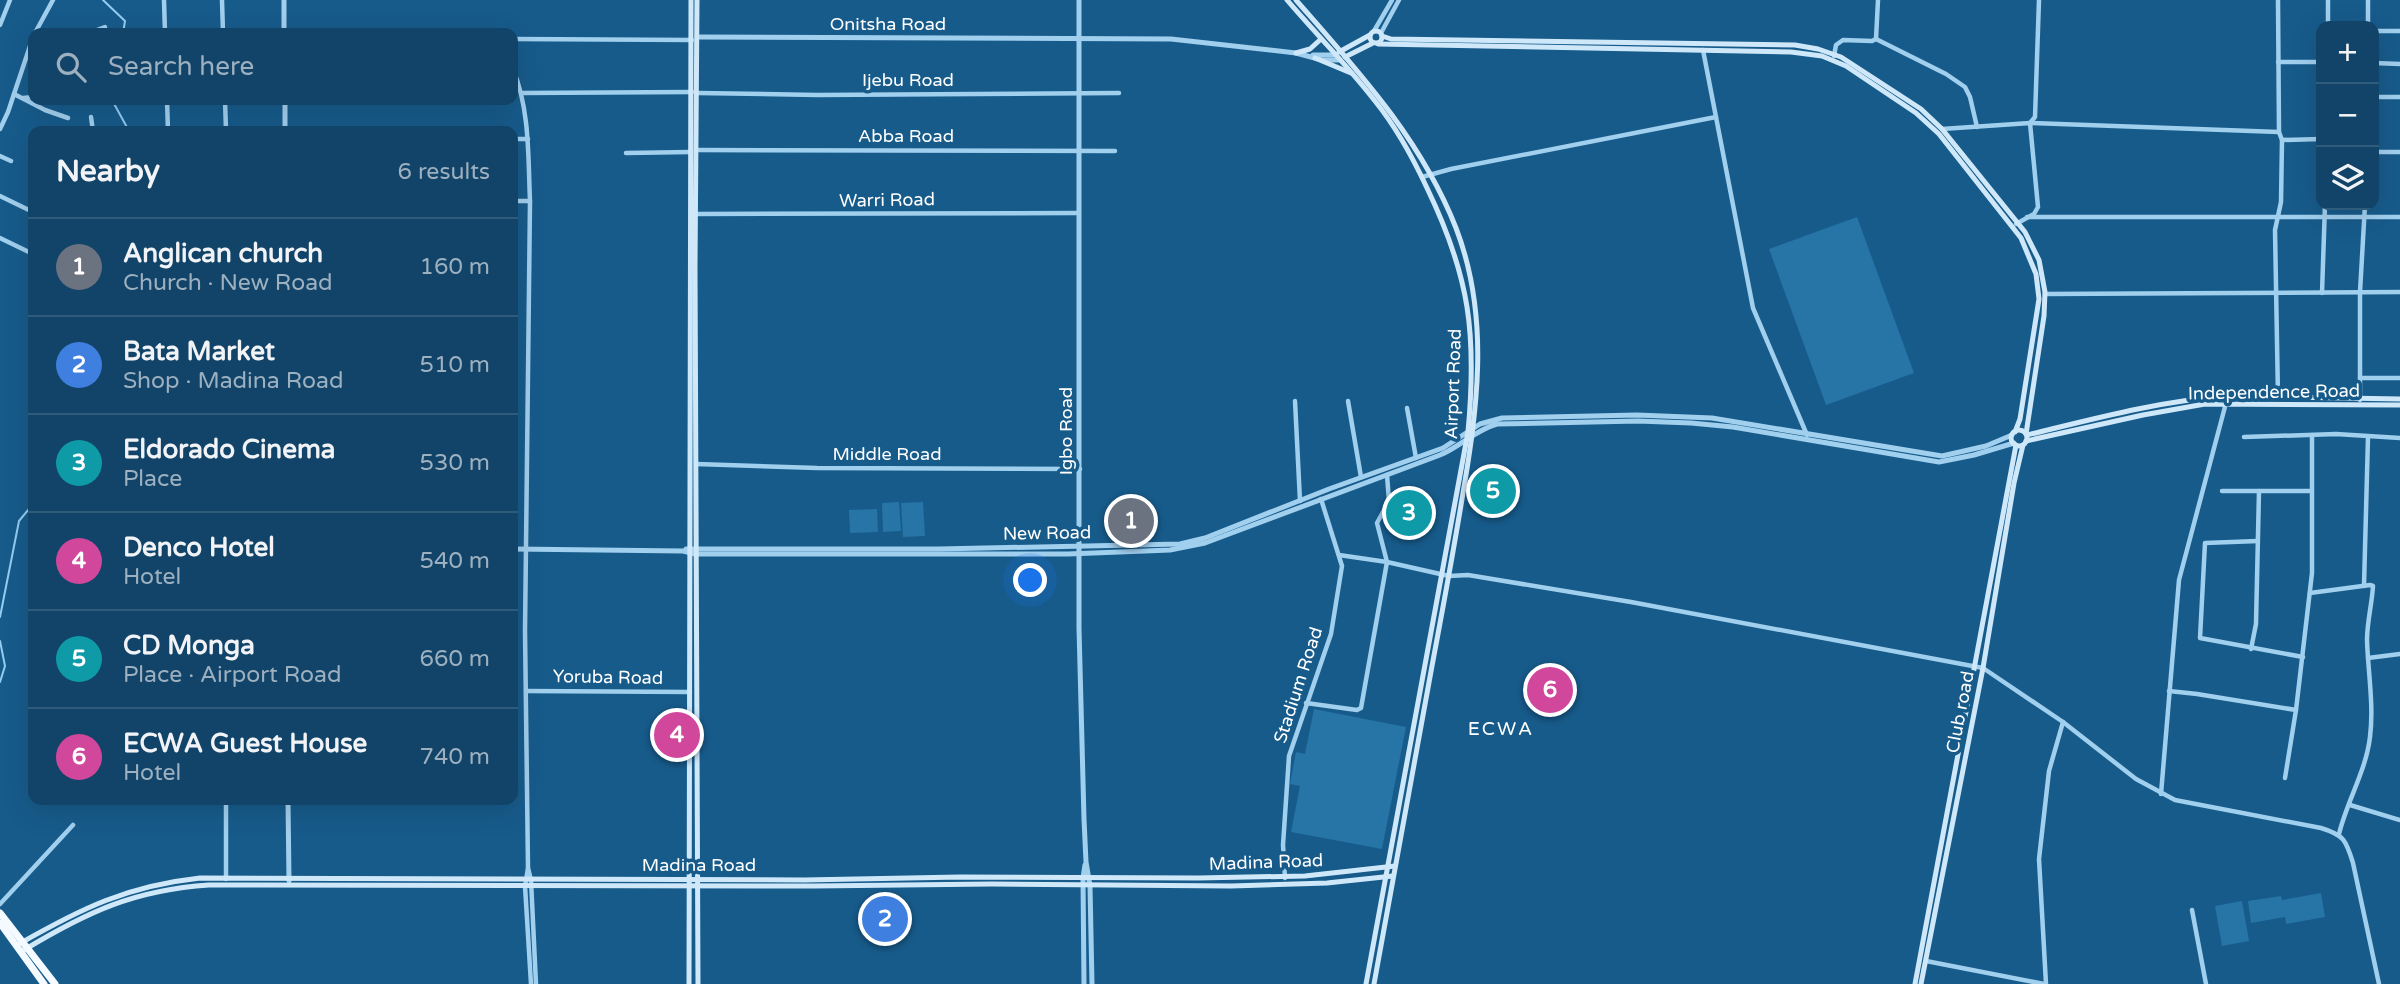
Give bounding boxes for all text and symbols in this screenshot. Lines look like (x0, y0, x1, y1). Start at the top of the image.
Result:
street label: Onitsha Road (830, 13, 946, 35)
map controls (2316, 21, 2379, 210)
button: + (2316, 21, 2379, 84)
search box (28, 28, 518, 105)
icon: search (52, 48, 90, 86)
text: Search here (108, 51, 254, 82)
street label: Ijebu Road (862, 69, 954, 91)
button: − (2316, 84, 2379, 147)
street label: Abba Road (858, 125, 954, 147)
button: layers (2316, 147, 2379, 210)
text: Nearby (56, 153, 160, 190)
text: 6 results (397, 158, 490, 186)
street label: Warri Road (839, 188, 935, 212)
text: Anglican church (123, 238, 323, 269)
text: 1 (72, 253, 86, 281)
text: 160 m (420, 253, 490, 281)
text: Church · New Road (123, 269, 333, 297)
street label: Airport Road (1440, 328, 1466, 440)
text: Bata Market (123, 336, 275, 367)
text: 2 (72, 351, 86, 379)
text: 510 m (420, 351, 490, 379)
text: Shop · Madina Road (123, 367, 344, 395)
street label: Independence Road (2188, 379, 2360, 405)
street label: Igbo Road (1055, 387, 1077, 475)
text: Eldorado Cinema (123, 434, 335, 465)
street label: Middle Road (833, 443, 942, 465)
text: 3 (72, 449, 86, 477)
text: 530 m (420, 449, 490, 477)
text: Place (123, 465, 182, 493)
pin: 5 (1470, 465, 1516, 517)
pin: 3 (1386, 487, 1432, 539)
pin: 1 (1108, 495, 1154, 547)
street label: New Road (1003, 521, 1091, 545)
text: Denco Hotel (123, 532, 275, 563)
text: 4 (72, 547, 86, 575)
text: 540 m (420, 547, 490, 575)
text: Hotel (123, 563, 181, 591)
your location (1013, 563, 1047, 597)
street label: Stadium Road (1269, 624, 1327, 746)
text: CD Monga (123, 630, 255, 661)
text: 5 (72, 645, 86, 673)
text: 660 m (420, 645, 490, 673)
text: Place · Airport Road (123, 661, 342, 689)
pin: 6 (1527, 664, 1573, 716)
street label: Yoruba Road (553, 665, 663, 689)
street label: Club road (1941, 669, 1979, 755)
pin: 4 (654, 709, 700, 761)
district label: ECWA (1468, 718, 1534, 740)
text: ECWA Guest House (123, 728, 367, 759)
text: 6 (72, 743, 86, 771)
text: 740 m (420, 743, 490, 771)
text: Hotel (123, 759, 181, 787)
street label: Madina Road (1208, 849, 1324, 875)
street label: Madina Road (642, 854, 756, 876)
pin: 2 (862, 893, 908, 945)

